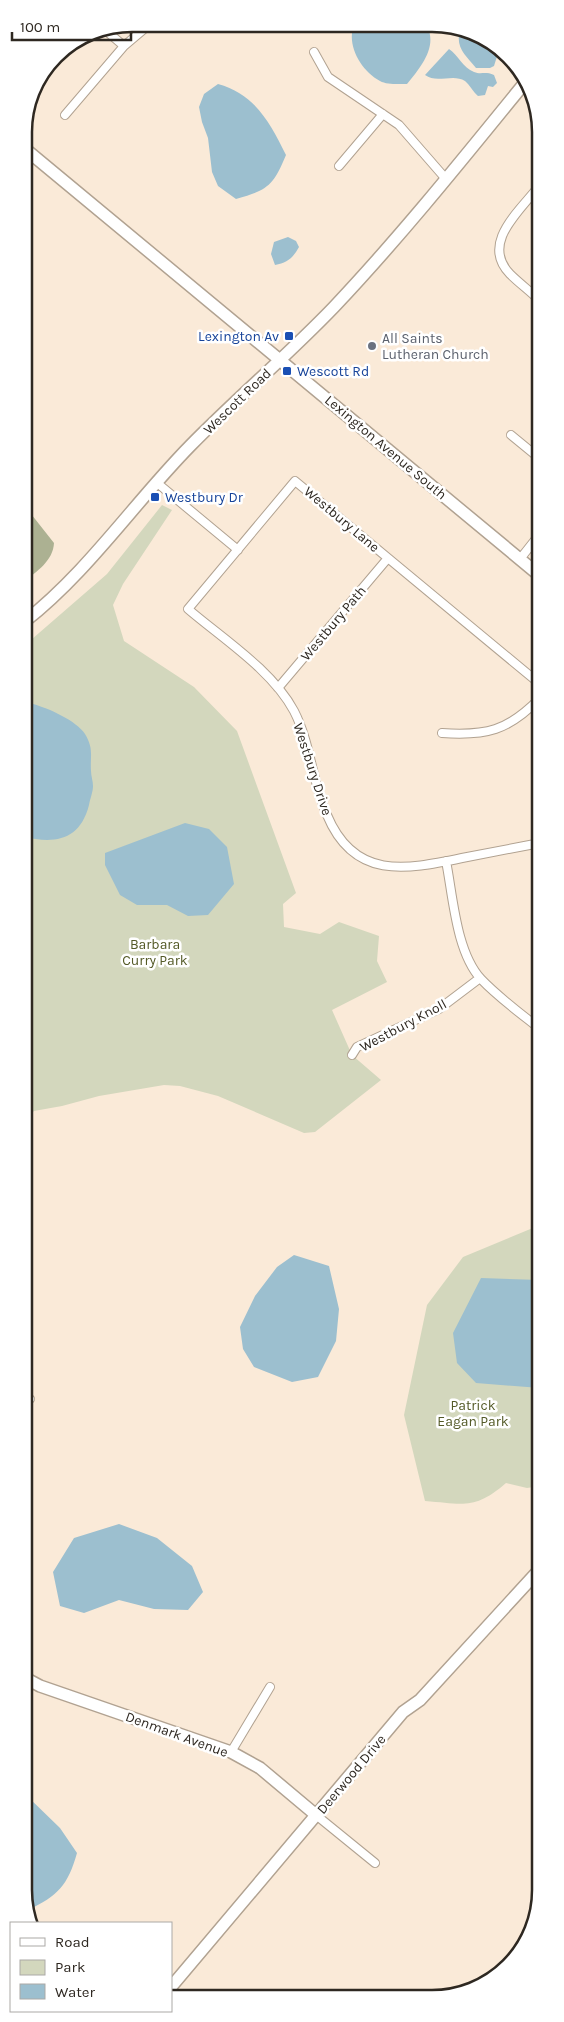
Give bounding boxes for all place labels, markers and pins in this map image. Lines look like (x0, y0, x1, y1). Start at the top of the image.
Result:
place label: Lexington Av (198, 328, 279, 345)
marker: Lexington Av (283, 330, 295, 342)
place label: All Saints Lutheran Church (382, 330, 489, 363)
marker: All Saints Lutheran Church (366, 340, 378, 352)
place label: Wescott Rd (297, 363, 369, 380)
marker: Wescott Rd (281, 365, 293, 377)
place label: Westbury Dr (165, 489, 244, 506)
marker: Westbury Dr (149, 491, 161, 503)

